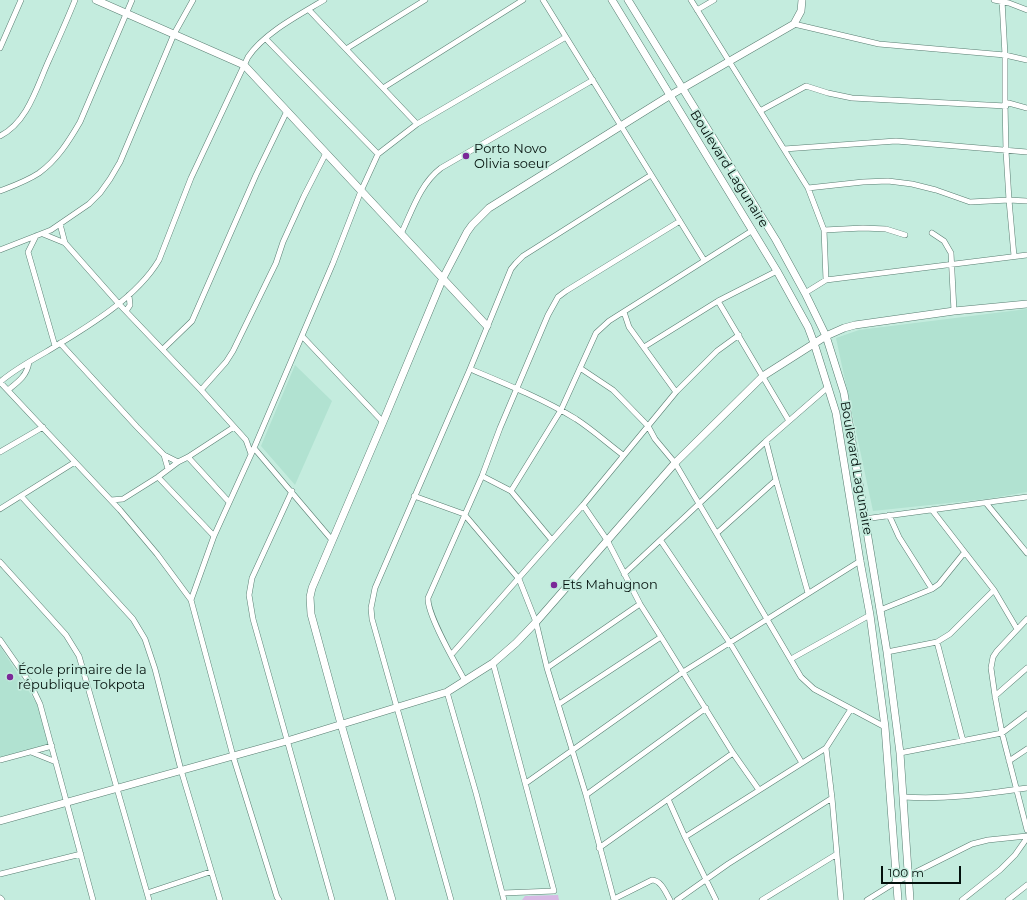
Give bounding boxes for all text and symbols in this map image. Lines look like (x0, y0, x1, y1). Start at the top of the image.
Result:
street label: Boulevard Lagunaire (686, 107, 772, 231)
place label: Porto Novo Olivia soeur (474, 141, 550, 172)
marker: Porto Novo Olivia soeur (461, 151, 471, 161)
street label: Boulevard Lagunaire (837, 400, 875, 536)
place label: Ets Mahugnon (562, 577, 658, 593)
marker: Ets Mahugnon (549, 580, 559, 590)
place label: École primaire de la république Tokpota (18, 662, 147, 693)
marker: École primaire de la république Tokpota (5, 672, 15, 682)
scale bar (883, 858, 963, 884)
text: 100 m (888, 865, 924, 880)

